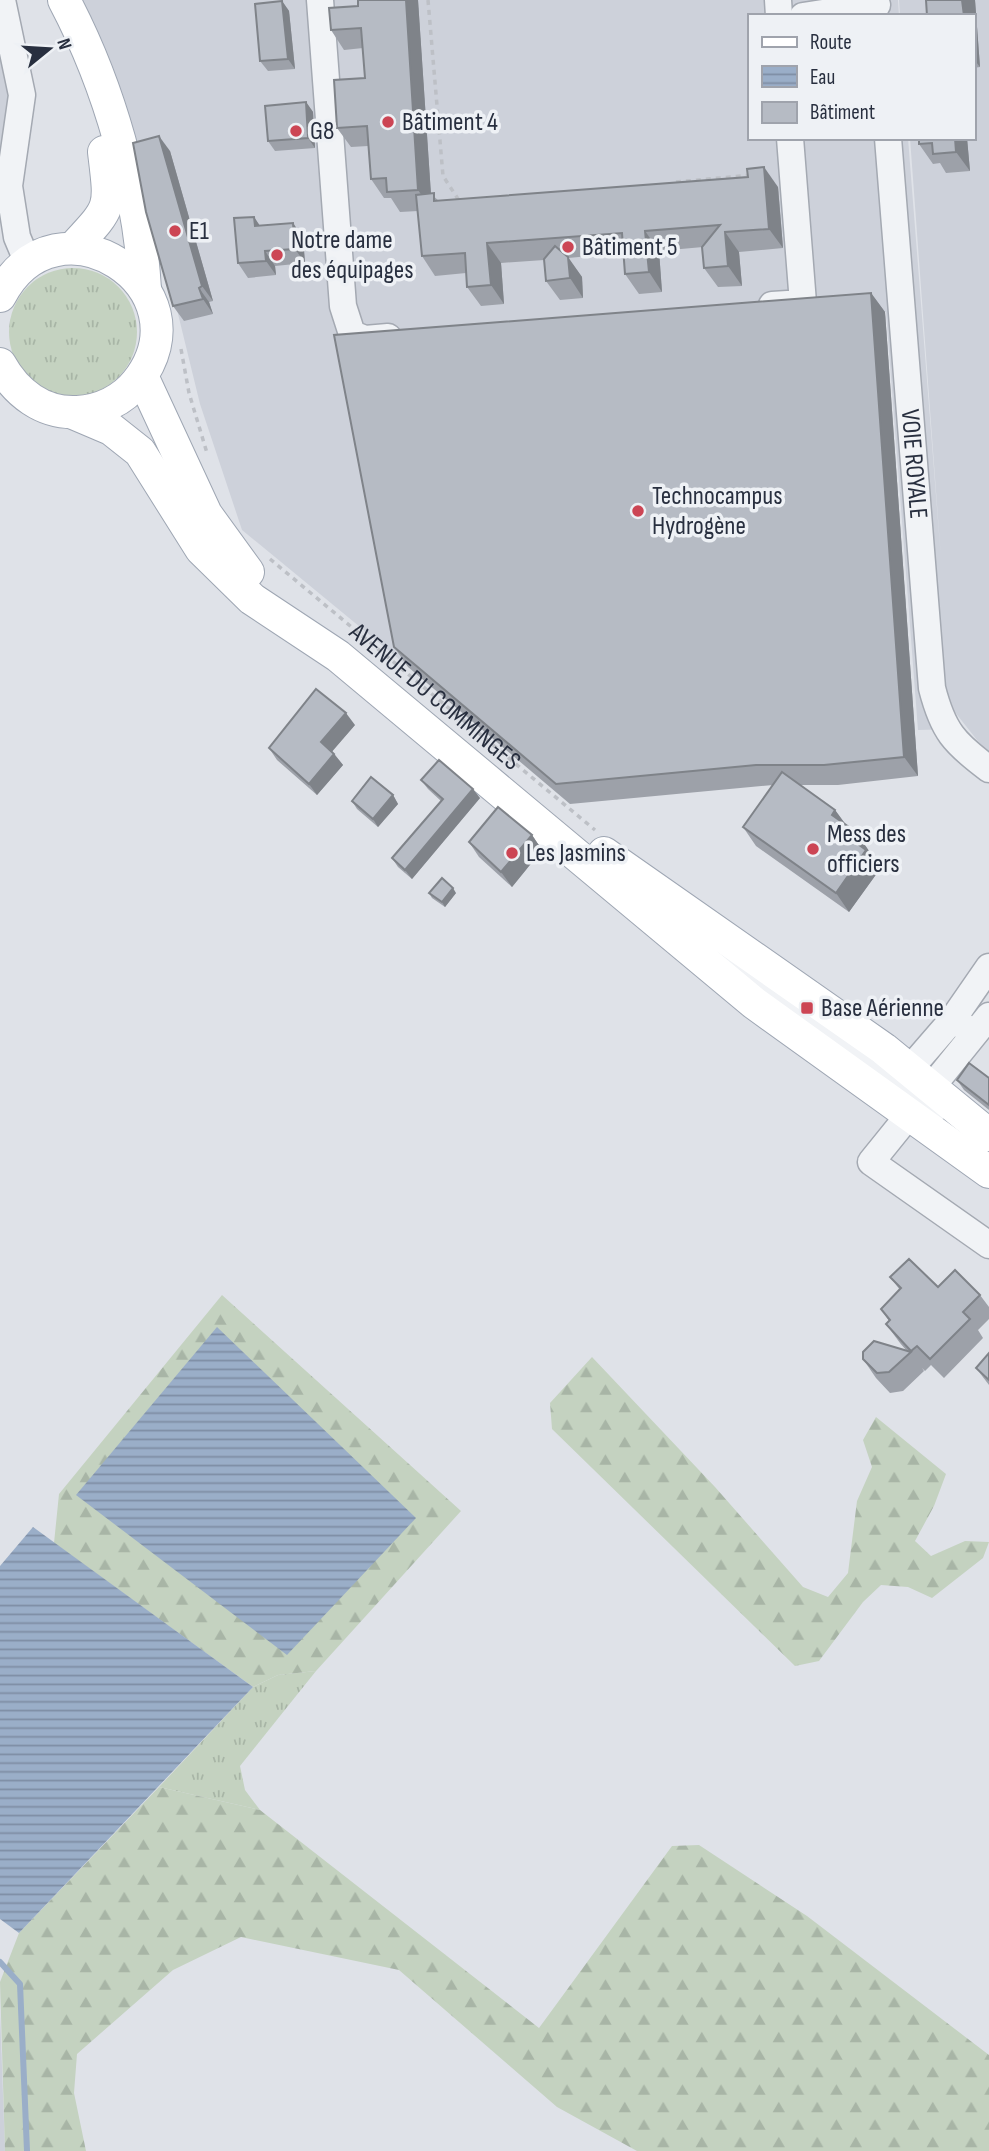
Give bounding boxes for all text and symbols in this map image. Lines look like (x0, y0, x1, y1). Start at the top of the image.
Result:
north arrow (14, 14, 84, 84)
legend (748, 14, 975, 140)
text: Route (810, 30, 852, 55)
text: N (51, 36, 76, 53)
text: Eau (810, 65, 835, 90)
text: Bâtiment (810, 100, 875, 125)
place label: Bâtiment 4 (402, 107, 498, 138)
marker: Bâtiment 4 (380, 114, 396, 130)
place label: G8 (310, 116, 334, 147)
marker: G8 (288, 123, 304, 139)
place label: E1 (189, 216, 209, 247)
marker: E1 (167, 223, 183, 239)
place label: Notre dame des équipages (291, 225, 414, 286)
place label: Bâtiment 5 (582, 232, 677, 263)
marker: Bâtiment 5 (560, 239, 576, 255)
marker: Notre dame des équipages (269, 247, 285, 263)
street label: VOIE ROYALE (894, 408, 934, 520)
place label: Technocampus Hydrogène (652, 481, 782, 542)
marker: Technocampus Hydrogène (630, 503, 646, 519)
street label: AVENUE DU COMMINGES (343, 616, 527, 777)
place label: Mess des officiers (827, 819, 906, 880)
place label: Les Jasmins (526, 838, 626, 869)
marker: Mess des officiers (805, 841, 821, 857)
marker: Les Jasmins (504, 845, 520, 861)
place label: Base Aérienne (821, 993, 944, 1024)
marker: Base Aérienne (799, 1000, 815, 1016)

